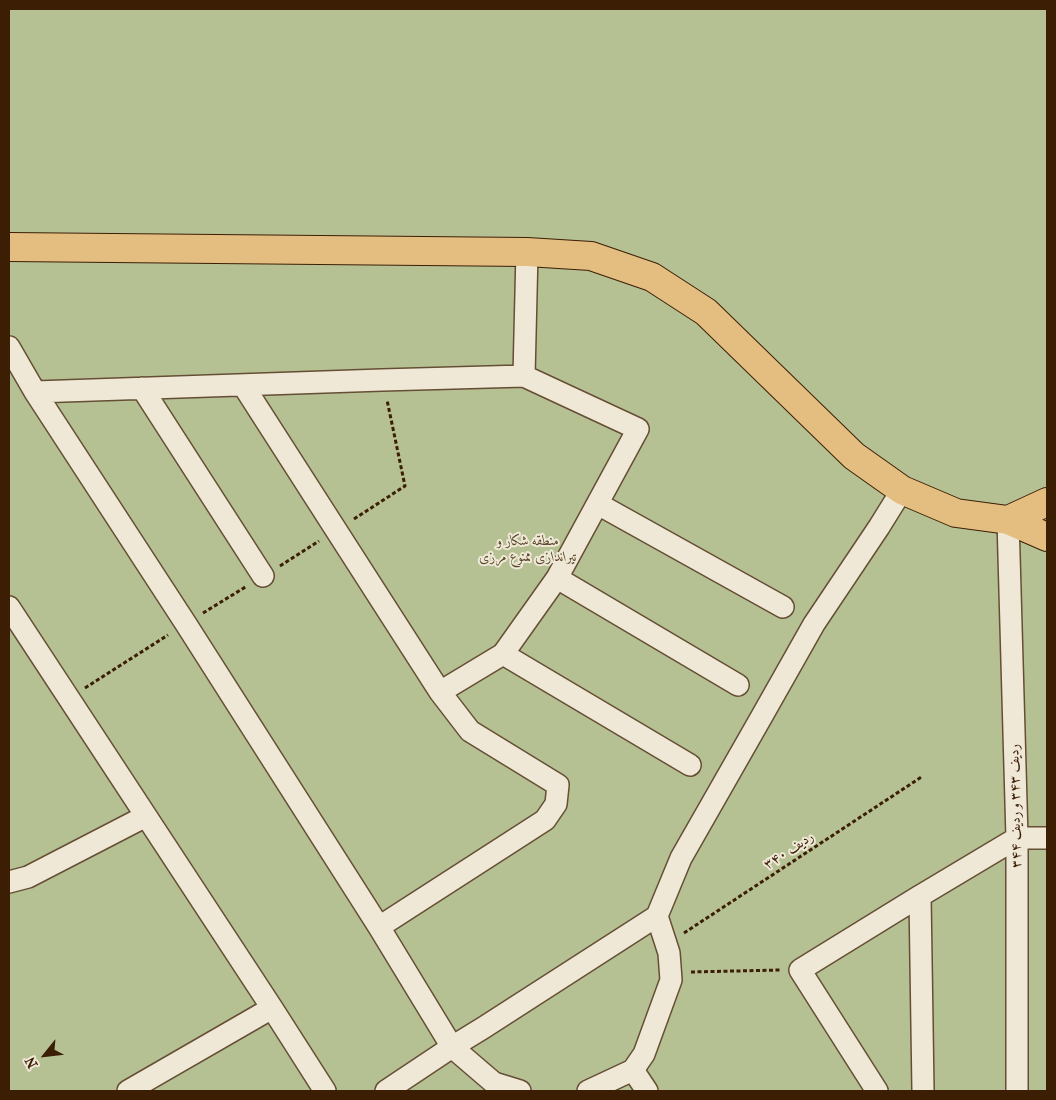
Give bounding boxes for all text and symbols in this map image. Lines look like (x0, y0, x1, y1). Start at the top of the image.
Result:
park label: منطقه شکار و تیراندازی ممنوع مرزی (479, 534, 577, 566)
street label: ردیف ۳۴۳ و ردیف ۳۴۴ (1007, 744, 1025, 868)
street label: ردیف ۳۴۰ (761, 829, 817, 873)
north arrow (20, 1030, 70, 1080)
text: N (21, 1054, 41, 1071)

